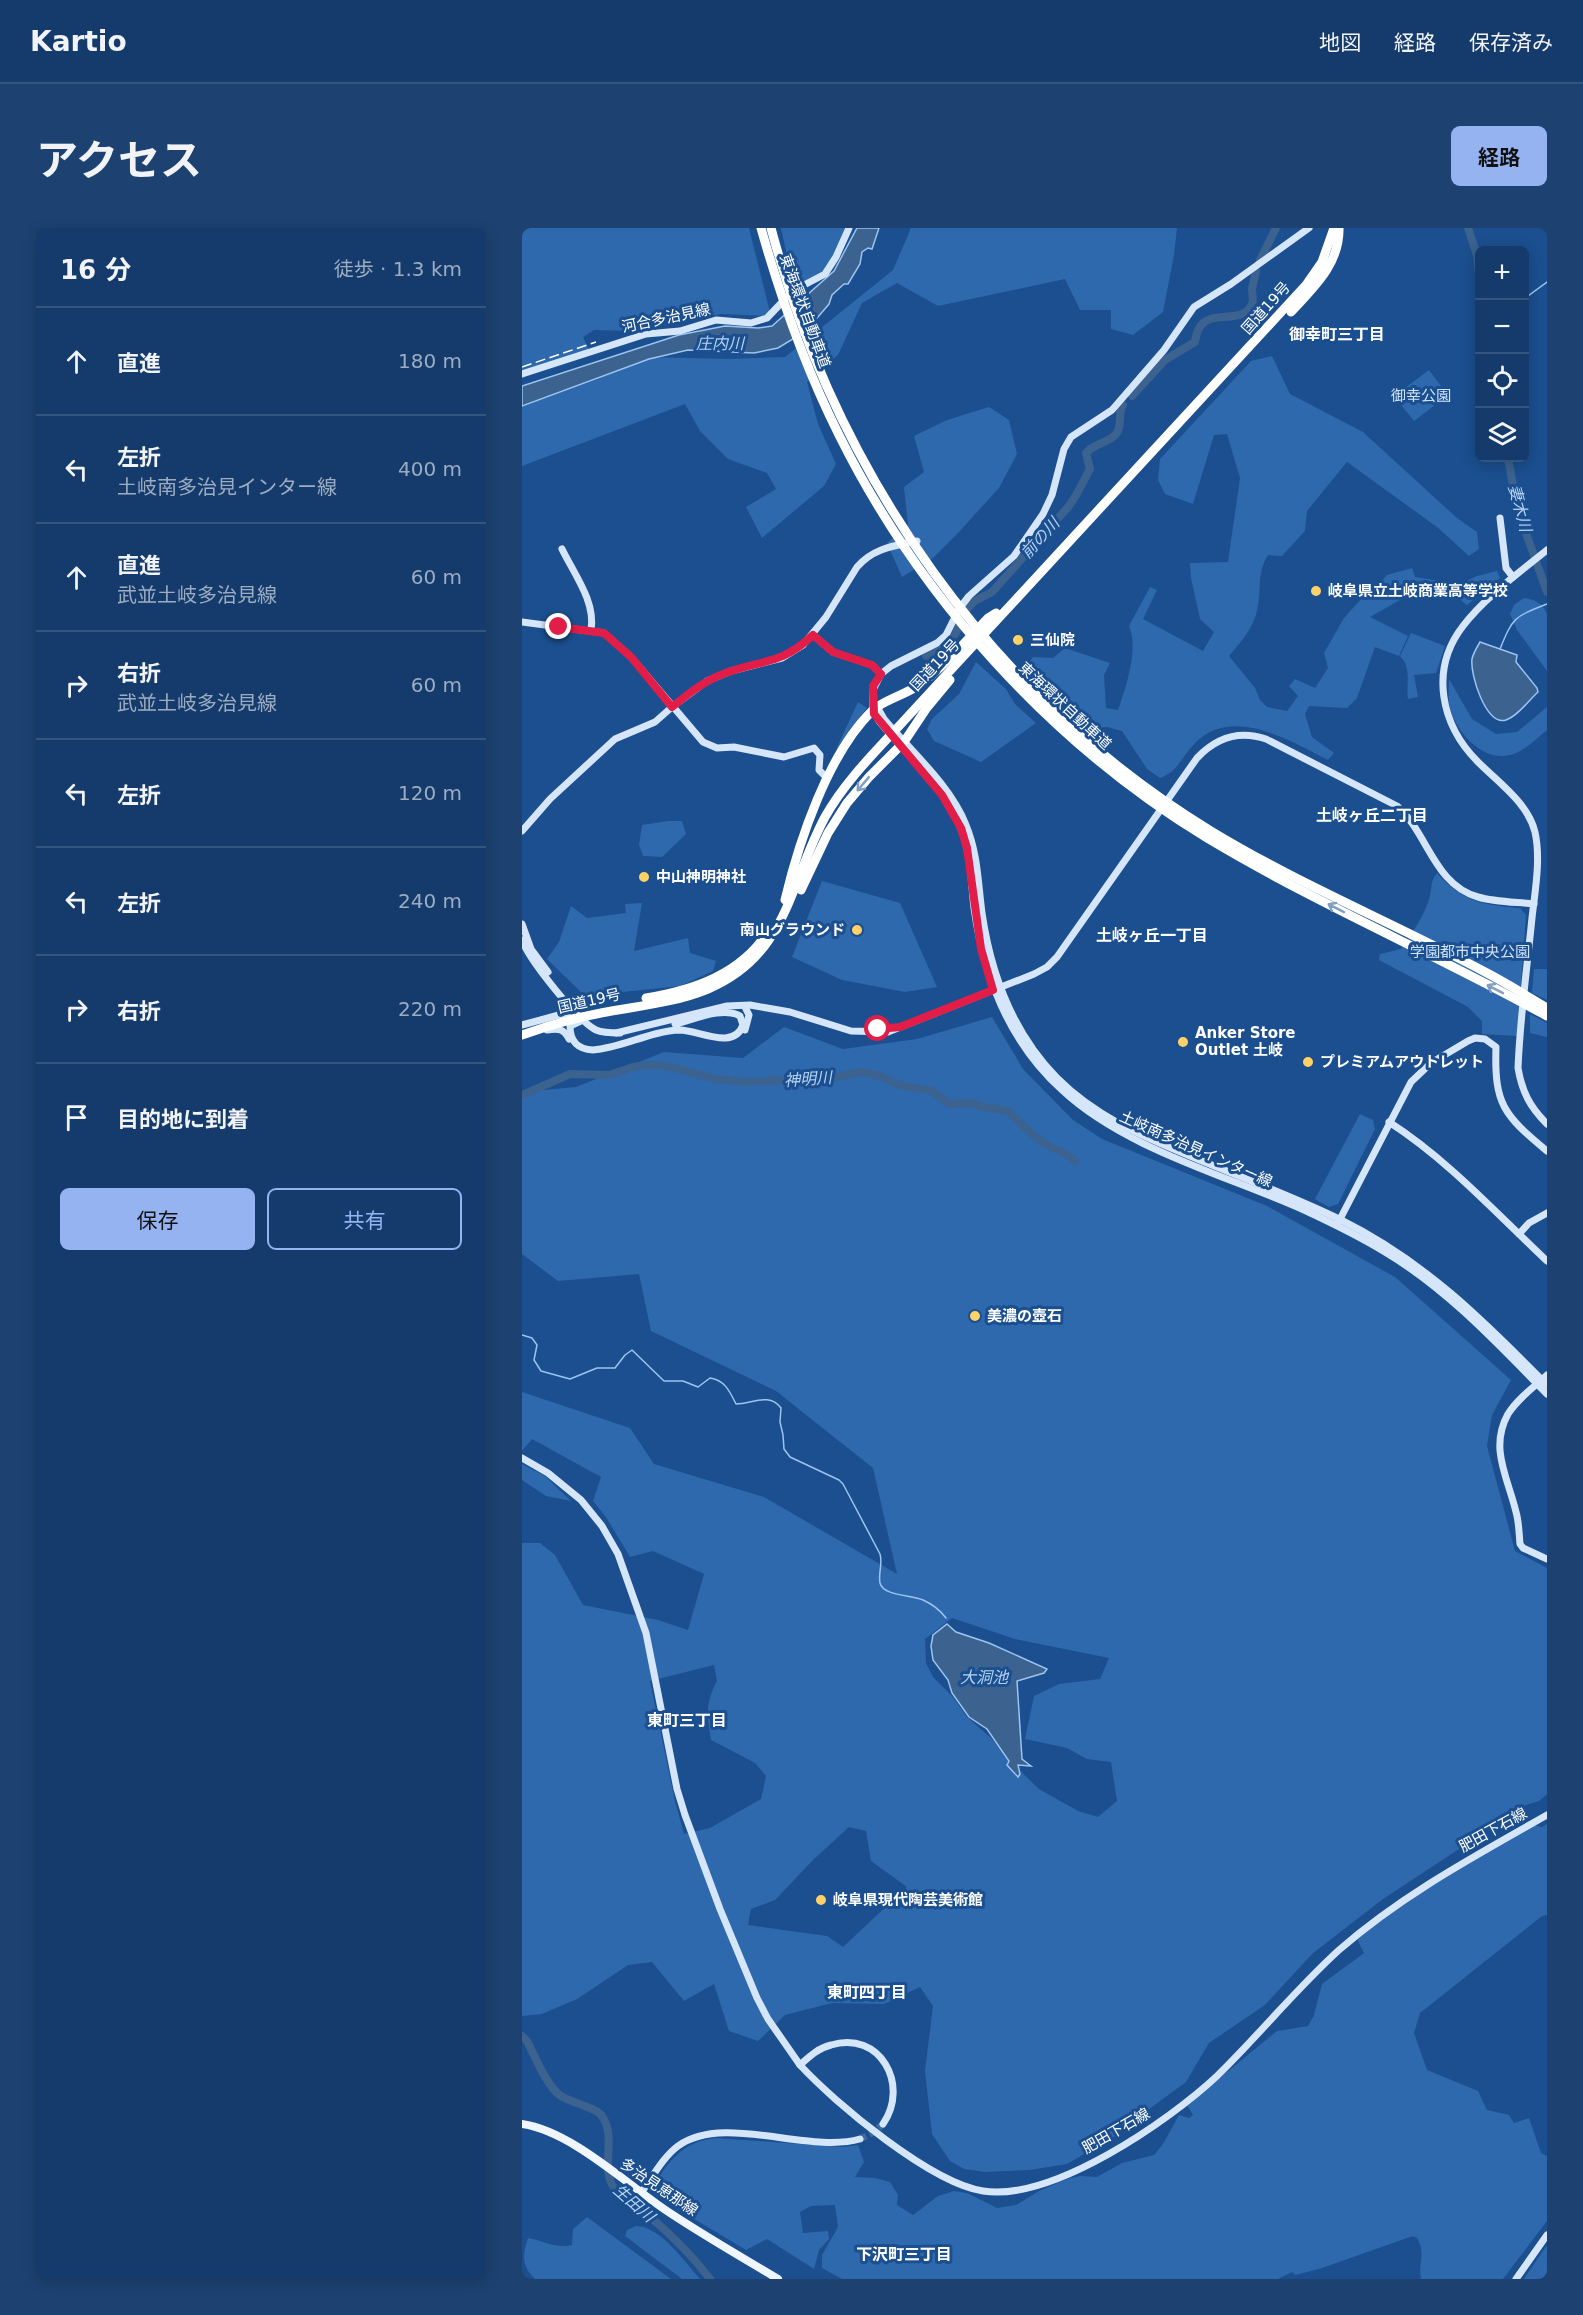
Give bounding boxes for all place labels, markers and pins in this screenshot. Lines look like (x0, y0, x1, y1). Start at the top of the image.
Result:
place label: 岐阜県立土岐商業高等学校 (1328, 582, 1508, 600)
marker: 岐阜県立土岐商業高等学校 (1309, 584, 1323, 598)
place label: 三仙院 (1030, 631, 1075, 649)
marker: 三仙院 (1011, 633, 1025, 647)
place label: 中山神明神社 (656, 868, 746, 886)
marker: 中山神明神社 (637, 870, 651, 884)
place label: 南山グラウンド (740, 921, 845, 939)
marker: 南山グラウンド (850, 923, 864, 937)
place label: Anker Store Outlet 土岐 (1195, 1024, 1296, 1059)
marker: Anker Store Outlet 土岐 (1176, 1035, 1190, 1049)
place label: プレミアムアウトレット (1320, 1053, 1484, 1071)
marker: プレミアムアウトレット (1301, 1055, 1315, 1069)
place label: 美濃の壺石 (987, 1307, 1062, 1325)
marker: 美濃の壺石 (968, 1309, 982, 1323)
place label: 岐阜県現代陶芸美術館 (833, 1891, 983, 1909)
marker: 岐阜県現代陶芸美術館 (814, 1893, 828, 1907)

